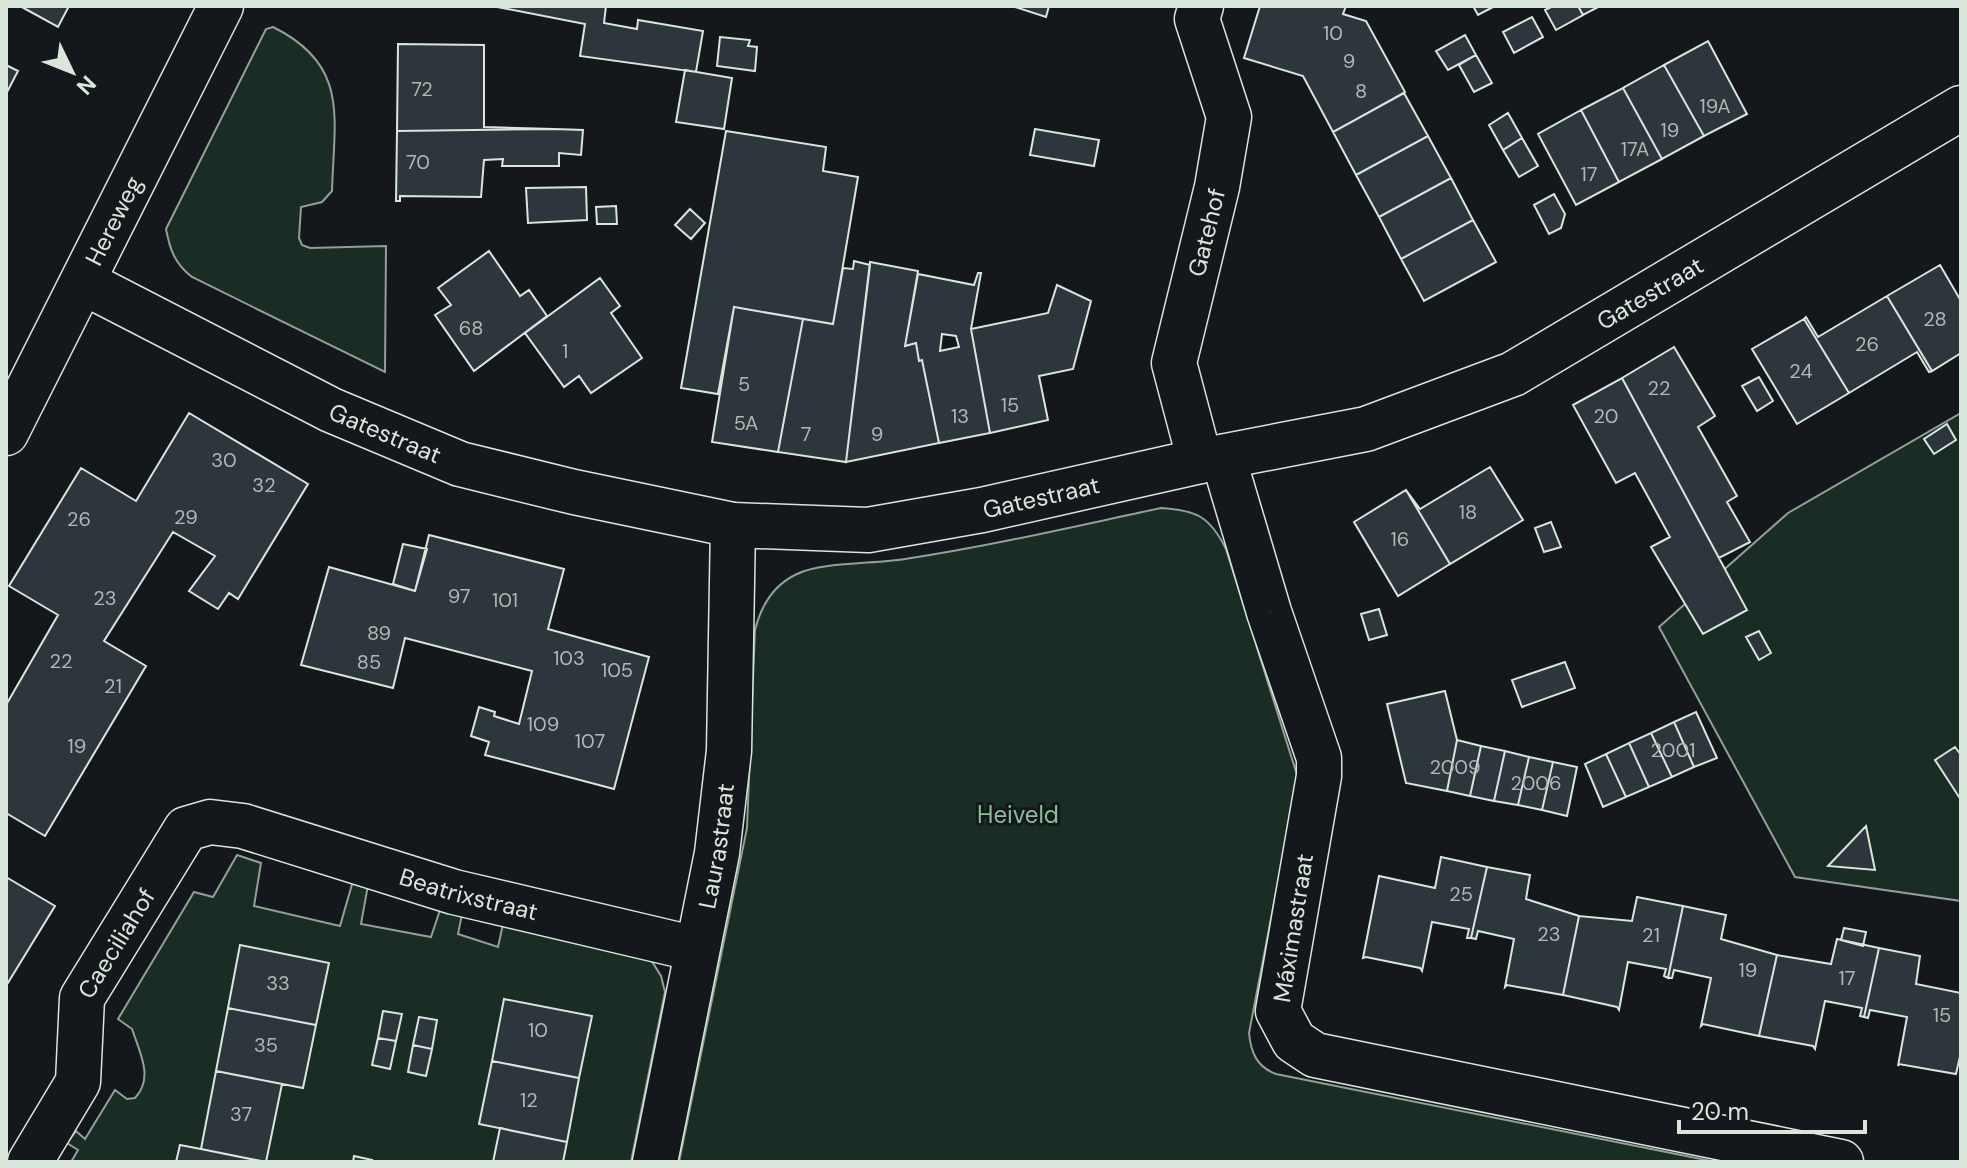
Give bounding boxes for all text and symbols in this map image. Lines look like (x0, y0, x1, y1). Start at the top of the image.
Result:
house number: 10 (1323, 20, 1343, 46)
north arrow (32, 32, 112, 112)
house number: 9 (1343, 48, 1355, 74)
text: N (70, 70, 102, 101)
house number: 72 (411, 76, 433, 102)
house number: 8 (1355, 78, 1367, 104)
house number: 19A (1699, 93, 1731, 119)
house number: 19 (1661, 117, 1679, 143)
house number: 17A (1621, 136, 1649, 162)
house number: 70 (406, 149, 430, 175)
house number: 17 (1581, 161, 1597, 187)
street label: Hereweg (78, 170, 149, 270)
street label: Gatehof (1180, 185, 1232, 280)
street label: Gatestraat (1591, 249, 1709, 336)
house number: 28 (1923, 306, 1947, 332)
house number: 68 (459, 315, 483, 341)
house number: 26 (1855, 331, 1879, 357)
house number: 1 (562, 338, 568, 364)
house number: 24 (1789, 358, 1813, 384)
house number: 5 (738, 371, 750, 397)
house number: 22 (1647, 375, 1671, 401)
house number: 15 (1001, 392, 1019, 418)
street label: Gatestraat (325, 396, 446, 470)
house number: 13 (951, 403, 969, 429)
house number: 20 (1594, 403, 1619, 429)
house number: 5A (734, 410, 758, 436)
house number: 7 (801, 421, 811, 447)
house number: 9 (871, 421, 883, 447)
house number: 30 (211, 447, 237, 473)
street label: Gatestraat (980, 469, 1102, 525)
house number: 32 (252, 472, 276, 498)
house number: 18 (1459, 499, 1477, 525)
house number: 29 (174, 504, 198, 530)
house number: 26 (67, 506, 91, 532)
house number: 16 (1391, 526, 1409, 552)
house number: 97 (448, 583, 470, 609)
house number: 23 (93, 585, 117, 611)
house number: 101 (492, 587, 518, 613)
house number: 89 (367, 620, 391, 646)
house number: 103 (553, 645, 585, 671)
house number: 22 (49, 648, 73, 674)
house number: 85 (357, 649, 381, 675)
house number: 105 (601, 657, 633, 683)
house number: 21 (104, 673, 122, 699)
house number: 109 (527, 711, 559, 737)
house number: 107 (575, 728, 605, 754)
house number: 19 (68, 733, 86, 759)
house number: 2001 (1651, 737, 1695, 763)
house number: 2009 (1429, 754, 1481, 780)
house number: 2006 (1510, 770, 1562, 796)
street label: Laurastraat (691, 782, 741, 911)
park label: Heiveld (977, 799, 1059, 830)
street label: Máximastraat (1266, 851, 1320, 1005)
street label: Beatrixstraat (396, 860, 541, 927)
house number: 25 (1449, 881, 1473, 907)
street label: Caeciliahof (70, 882, 162, 1004)
house number: 23 (1537, 921, 1561, 947)
house number: 21 (1642, 922, 1660, 948)
house number: 19 (1739, 957, 1757, 983)
house number: 17 (1839, 965, 1855, 991)
house number: 33 (266, 970, 290, 996)
house number: 15 (1933, 1002, 1951, 1028)
house number: 10 (528, 1017, 548, 1043)
house number: 35 (254, 1032, 278, 1058)
scale bar (1679, 1084, 1865, 1134)
house number: 12 (520, 1087, 538, 1113)
text: 20 m (1691, 1096, 1749, 1127)
house number: 37 (230, 1101, 252, 1127)

